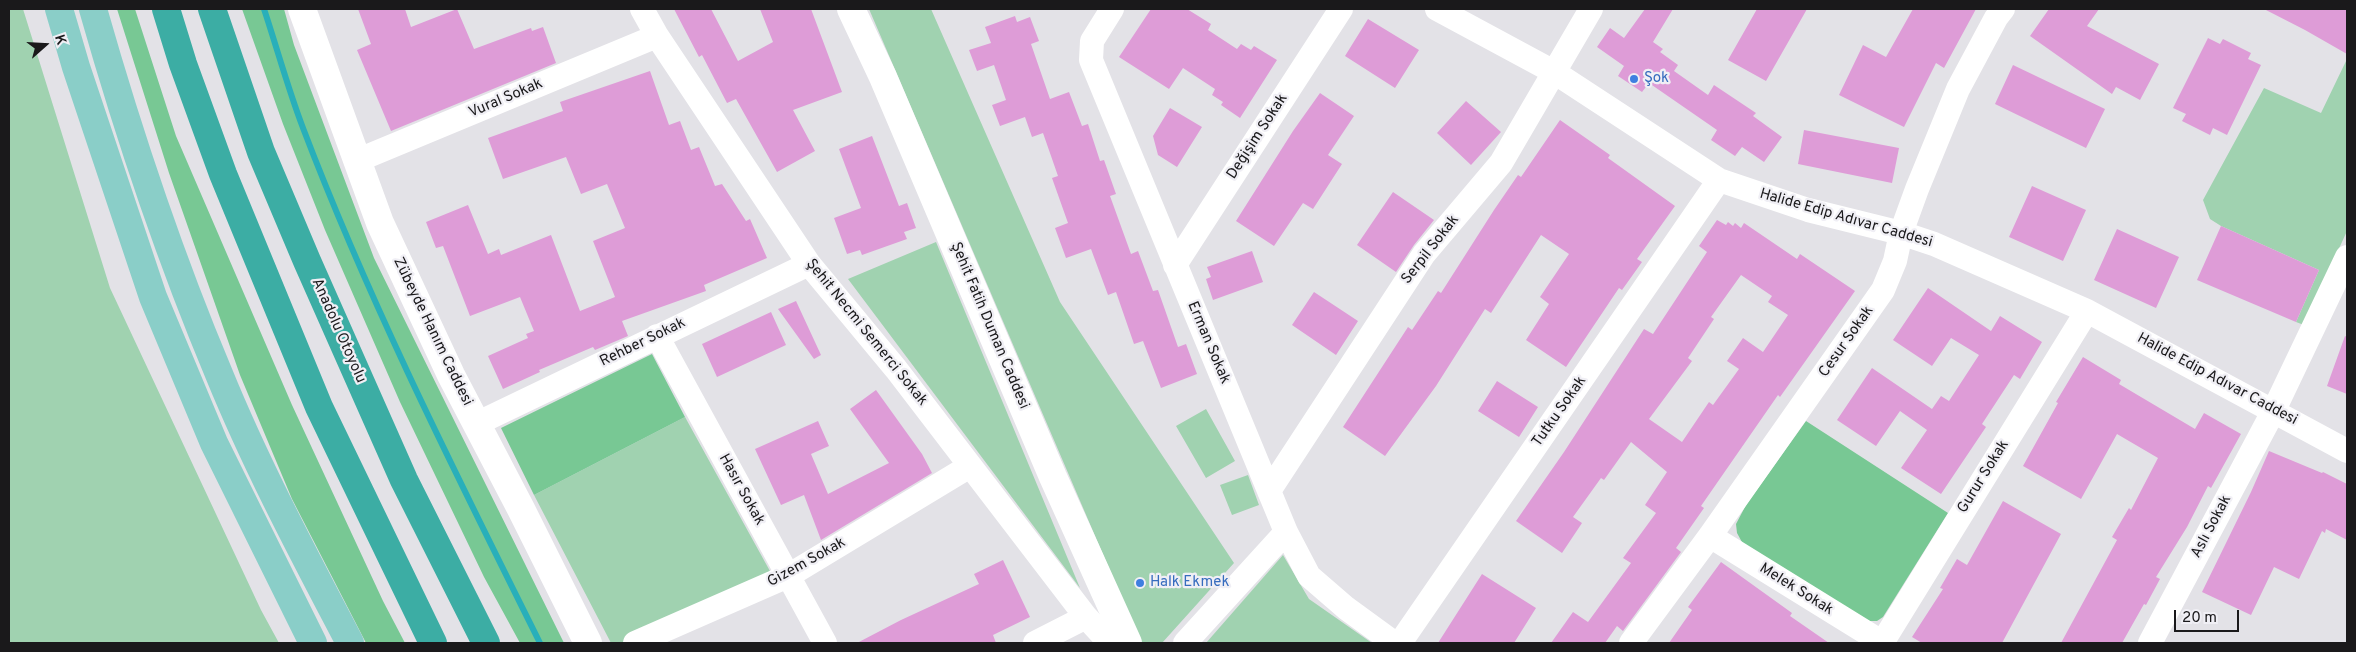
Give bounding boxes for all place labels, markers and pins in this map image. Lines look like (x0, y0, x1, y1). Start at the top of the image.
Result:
place label: Şok (1644, 70, 1669, 88)
marker: Şok (1628, 73, 1640, 85)
place label: Halk Ekmek (1150, 574, 1229, 592)
marker: Halk Ekmek (1134, 577, 1146, 589)

